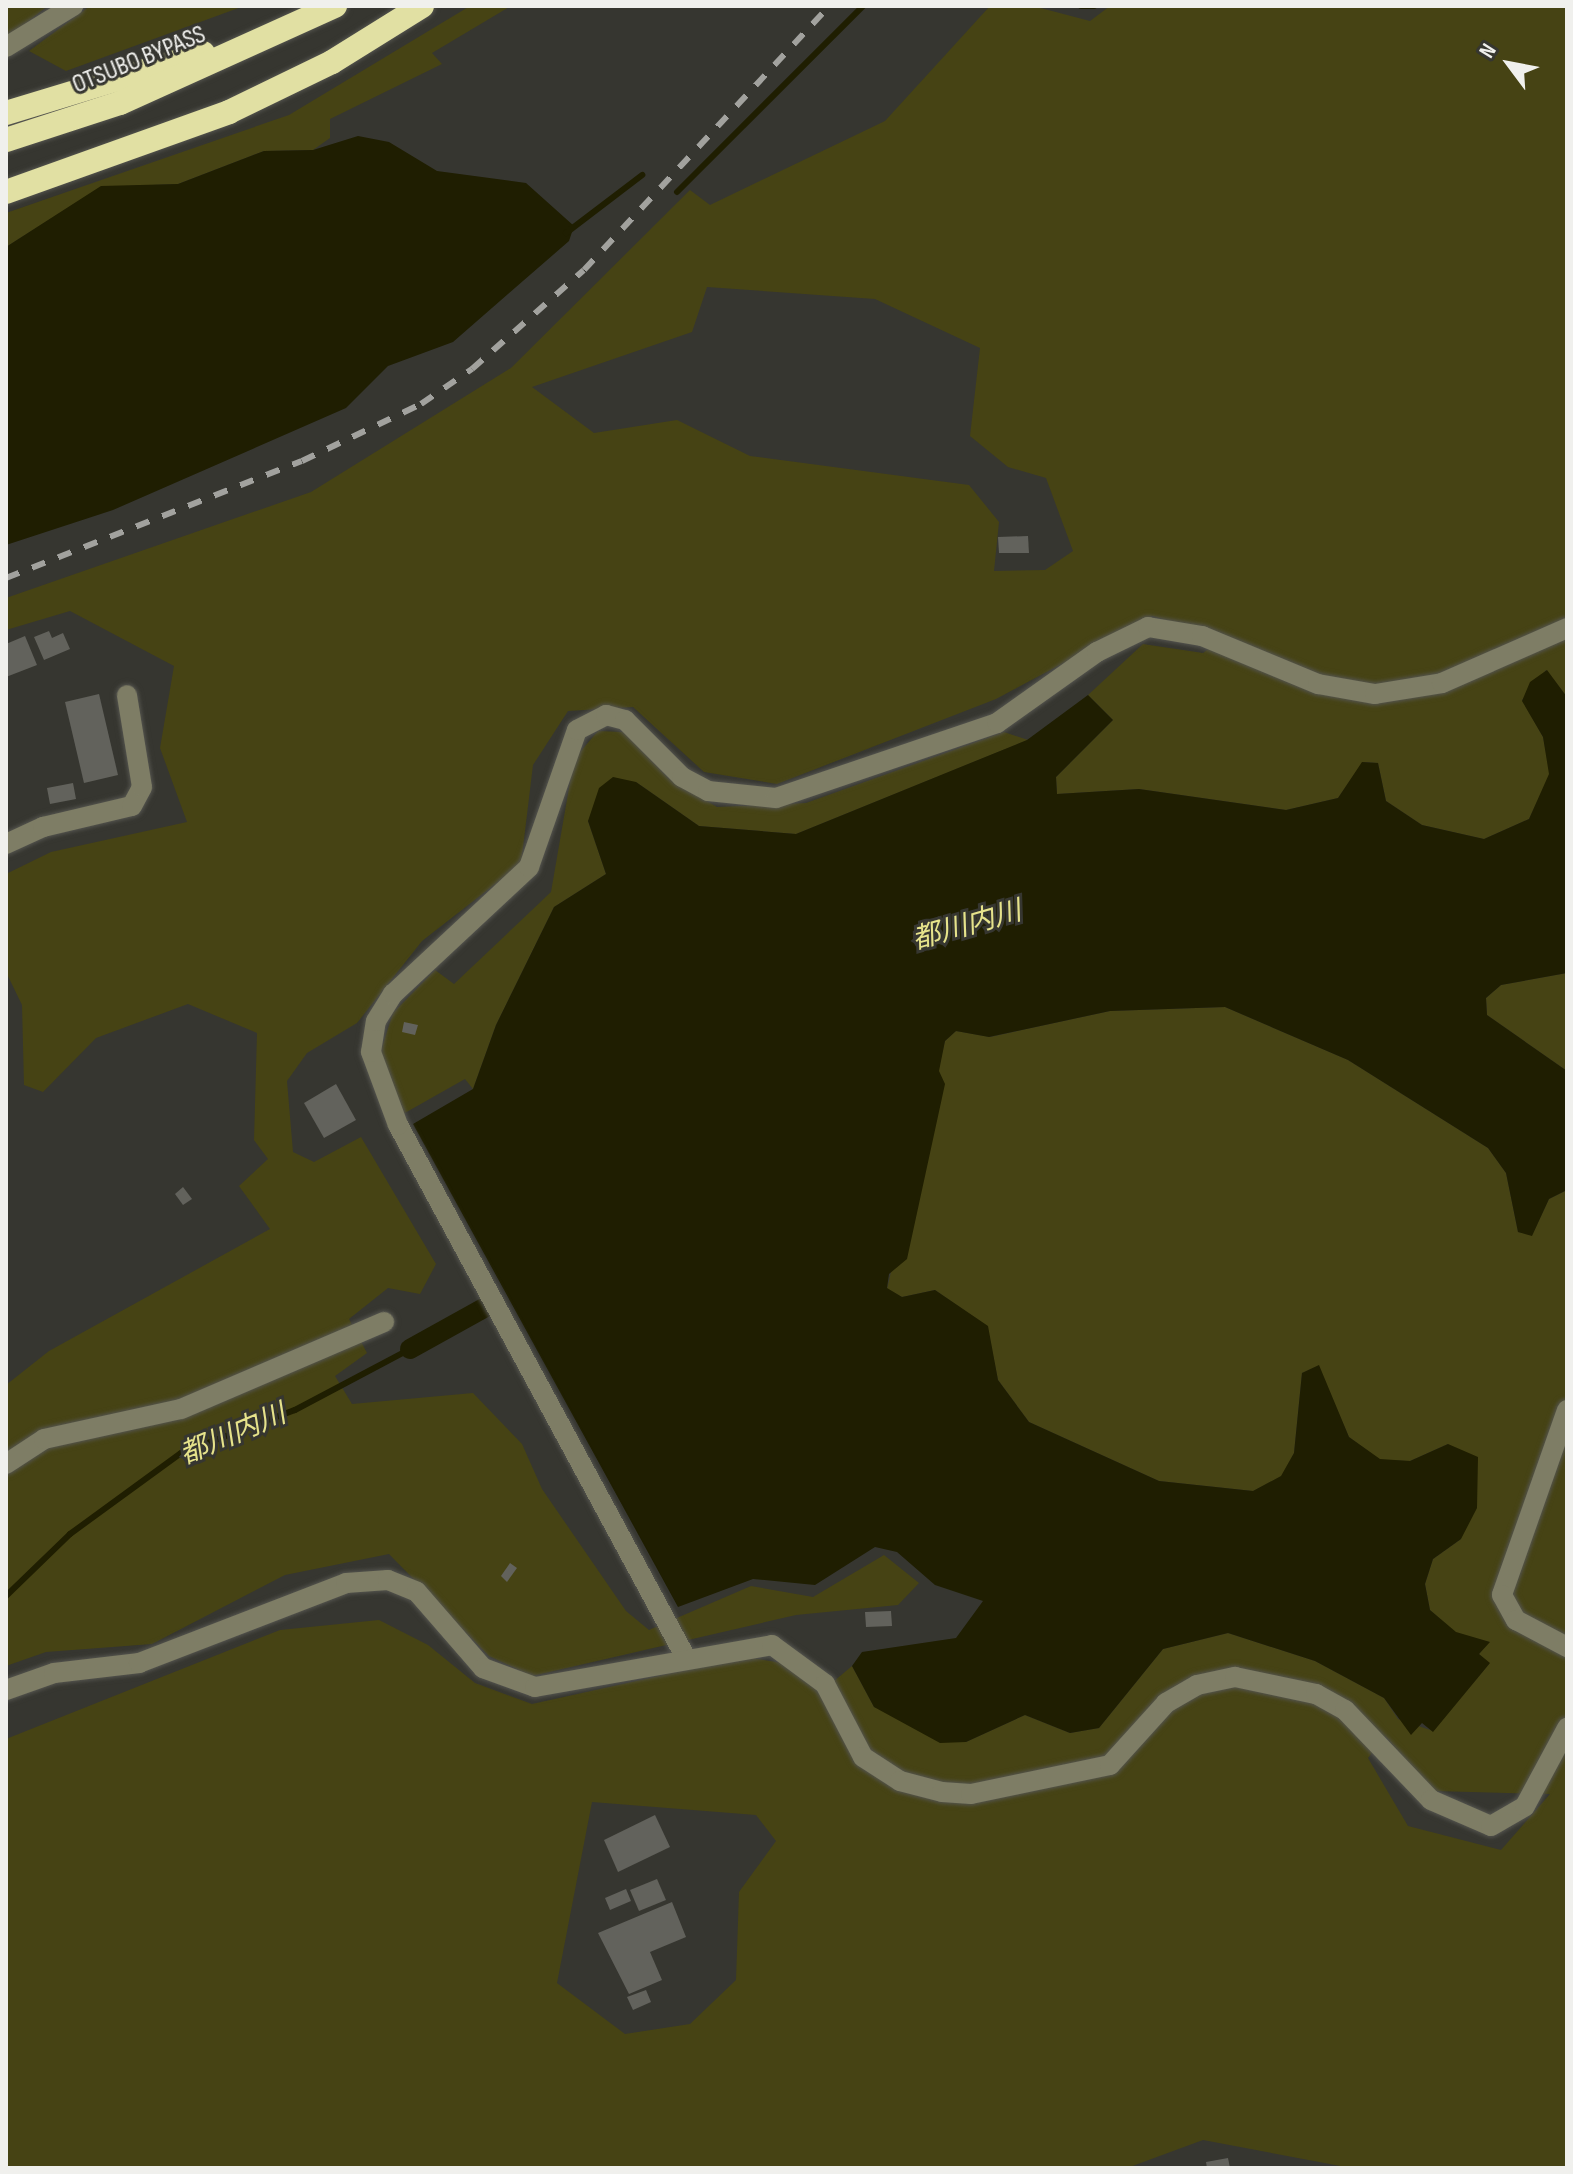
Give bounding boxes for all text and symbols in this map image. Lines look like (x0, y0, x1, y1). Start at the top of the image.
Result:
street label: OTSUBO BYPASS (68, 19, 210, 101)
north arrow (1469, 24, 1549, 104)
text: N (1474, 39, 1503, 63)
water label: 都川内川 (909, 894, 1025, 958)
water label: 都川内川 (175, 1398, 291, 1472)

